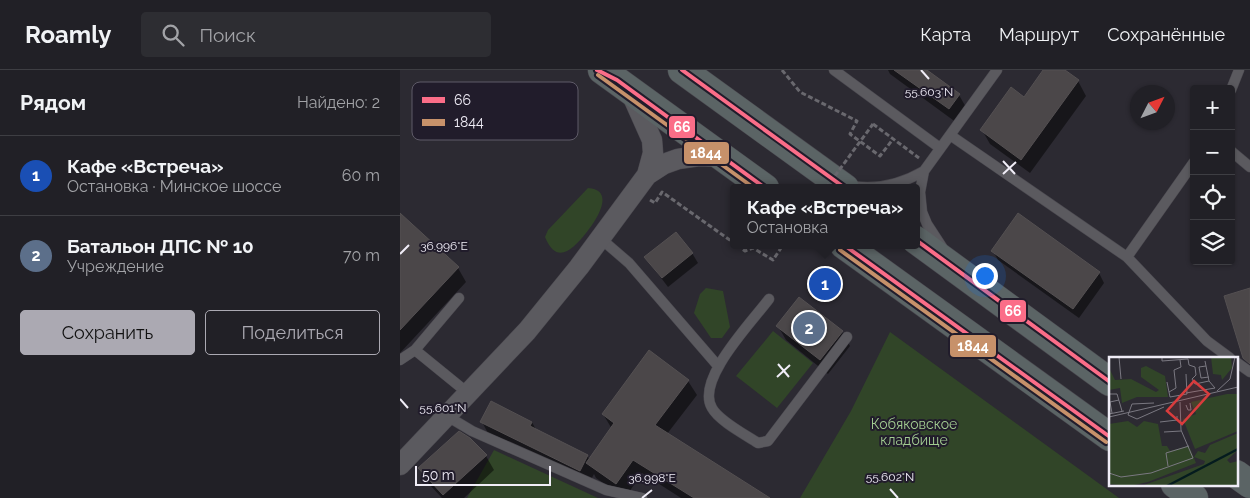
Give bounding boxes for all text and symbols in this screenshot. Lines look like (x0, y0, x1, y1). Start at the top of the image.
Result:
search box (141, 12, 491, 57)
text: Roamly (25, 20, 111, 49)
icon: search (159, 21, 187, 49)
text: Поиск (199, 24, 256, 46)
text: Карта (920, 24, 971, 45)
text: Маршрут (999, 24, 1079, 45)
text: Сохранённые (1107, 24, 1225, 45)
legend (412, 82, 578, 140)
text: 55.603°N (905, 85, 953, 99)
north arrow (1130, 85, 1175, 130)
map controls (1190, 85, 1235, 265)
button: + (1190, 85, 1235, 130)
text: Рядом (20, 90, 86, 115)
text: 66 (454, 92, 471, 108)
text: Найдено: 2 (297, 93, 380, 112)
text: 1844 (454, 114, 484, 130)
line badge: 66 (668, 115, 696, 139)
text: 66 (674, 119, 691, 135)
button: − (1190, 130, 1235, 175)
line badge: 1844 (683, 141, 730, 165)
text: 1844 (690, 145, 722, 161)
text: Кафе «Встреча» (67, 155, 224, 177)
text: 1 (32, 166, 40, 185)
text: 60 m (342, 166, 380, 185)
button: locate (1190, 175, 1235, 220)
text: Остановка · Минское шоссе (67, 177, 281, 196)
popup (730, 184, 920, 249)
text: Кафе «Встреча» (747, 196, 903, 218)
text: Остановка (747, 218, 828, 237)
button: layers (1190, 220, 1235, 265)
text: Батальон ДПС № 10 (67, 235, 254, 257)
text: 36.996°E (420, 239, 468, 253)
text: 2 (31, 246, 41, 265)
text: 70 m (343, 246, 380, 265)
text: Учреждение (67, 257, 164, 276)
your location (972, 263, 998, 289)
pin: 1 (809, 265, 841, 303)
line badge: 66 (999, 299, 1027, 323)
text: 66 (1005, 303, 1022, 319)
pin: 2 (793, 309, 825, 347)
button: Сохранить (20, 310, 195, 355)
button: Поделиться (205, 310, 380, 355)
line badge: 1844 (949, 334, 997, 358)
text: 1844 (957, 338, 989, 354)
inset map (1109, 357, 1238, 486)
text: 55.601°N (419, 401, 467, 415)
park label: Кобяковское кладбище (871, 416, 957, 448)
scale bar (415, 463, 551, 486)
text: 50 m (422, 467, 455, 483)
text: 55.602°N (866, 470, 914, 484)
text: 36.998°E (628, 471, 676, 485)

